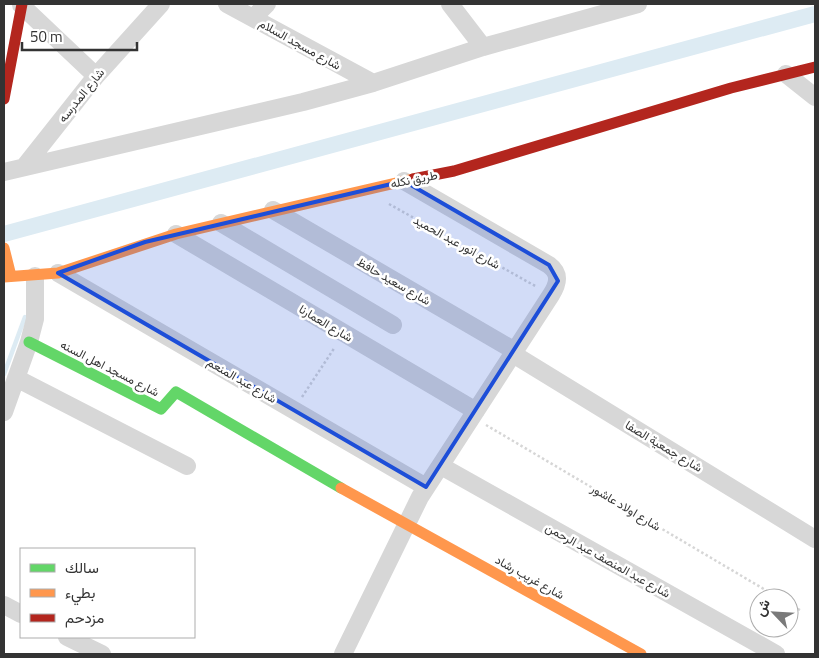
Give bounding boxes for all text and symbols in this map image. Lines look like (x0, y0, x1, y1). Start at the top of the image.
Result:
street label: شارع مسجد السلام (255, 14, 345, 74)
scale bar (22, 20, 138, 52)
text: 50 m (30, 25, 63, 48)
street label: شارع المدرسه (53, 64, 109, 126)
street label: طريق نكله (389, 165, 439, 193)
street label: شارع انور عبد الحميد (410, 210, 504, 274)
street label: شارع سعيد حافظ (354, 252, 434, 310)
street label: شارع العمارنا (295, 299, 357, 347)
street label: شارع مسجد اهل السنه (57, 335, 163, 401)
street label: شارع عبد المنعم (204, 352, 280, 408)
street label: شارع جمعية الصفا (622, 415, 706, 477)
street label: شارع اولاد عاشور (587, 478, 664, 535)
street label: شارع عبد المنصف عبد الرحمن (542, 518, 674, 602)
legend (20, 548, 195, 638)
street label: شارع غريب رشاد (492, 550, 568, 604)
text: سالك (65, 556, 99, 579)
text: بطيء (65, 581, 95, 606)
north arrow (749, 588, 799, 638)
text: ش (749, 595, 775, 619)
text: مزدحم (65, 606, 104, 629)

